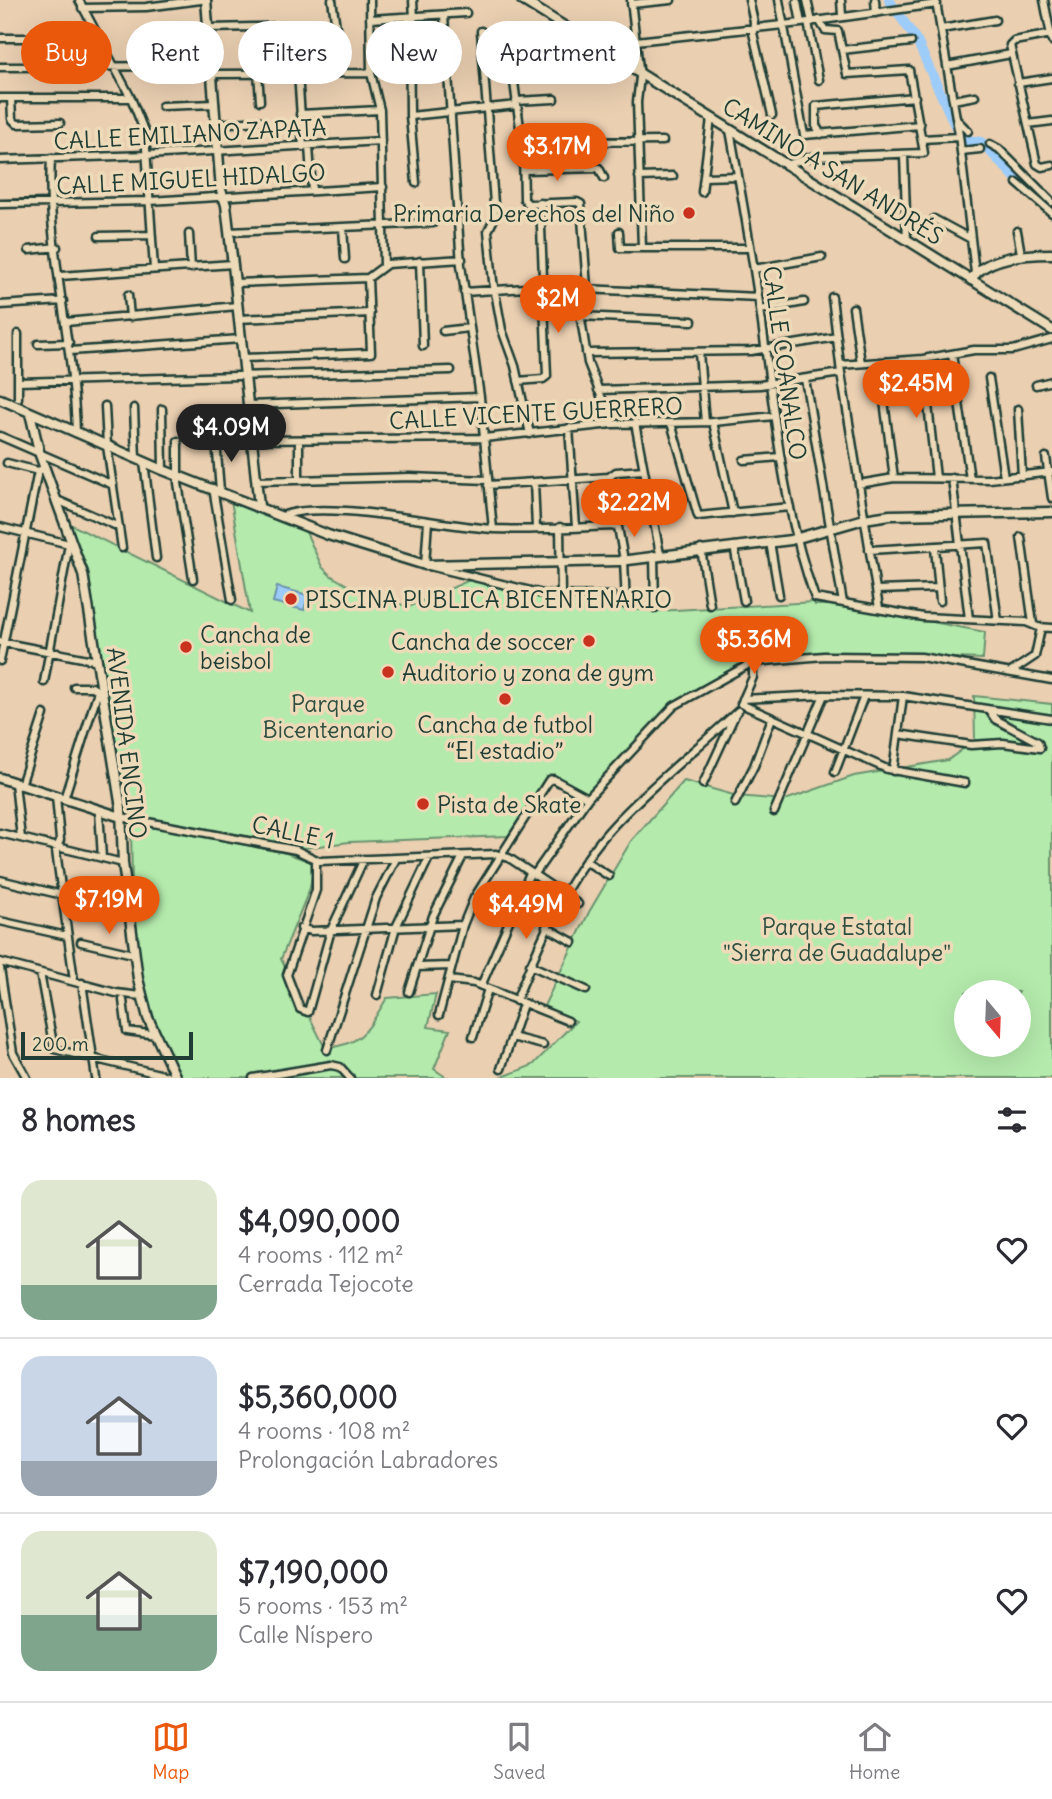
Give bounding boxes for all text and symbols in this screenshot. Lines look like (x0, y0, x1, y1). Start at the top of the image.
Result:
chip: Buy (21, 21, 112, 84)
chip: Rent (126, 21, 224, 84)
chip: Filters (238, 21, 352, 84)
chip: New (366, 21, 462, 84)
chip: Apartment (476, 21, 640, 84)
street label: CAMINO A SAN ANDRÉS (717, 91, 949, 251)
street label: CALLE EMILIANO ZAPATA (53, 112, 327, 156)
pin: $3.17M (500, 124, 614, 183)
text: $3.17M (523, 131, 591, 160)
street label: CALLE MIGUEL HIDALGO (56, 157, 326, 201)
place label: Primaria Derechos del Niño (393, 199, 675, 228)
marker: Primaria Derechos del Niño (681, 205, 697, 221)
street label: CALLE COANALCO (757, 264, 813, 462)
pin: $2M (524, 276, 592, 335)
text: $2M (536, 283, 580, 312)
pin: $2.45M (859, 360, 973, 420)
text: $2.45M (879, 368, 953, 397)
street label: CALLE VICENTE GUERRERO (388, 391, 684, 435)
pin: $4.09M (174, 405, 288, 464)
text: $4.09M (192, 412, 270, 441)
pin: $2.22M (577, 480, 691, 539)
text: $2.22M (597, 487, 671, 516)
place label: PISCINA PUBLICA BICENTENARIO (305, 585, 672, 614)
marker: PISCINA PUBLICA BICENTENARIO (283, 591, 299, 607)
pin: $5.36M (697, 616, 811, 676)
place label: Cancha de beisbol (200, 620, 311, 675)
text: $5.36M (716, 624, 792, 653)
place label: Cancha de soccer (391, 627, 576, 656)
marker: Cancha de soccer (581, 633, 597, 649)
marker: Cancha de beisbol (178, 639, 194, 655)
street label: AVENIDA ENCINO (101, 646, 153, 840)
place label: Auditorio y zona de gym (402, 658, 654, 687)
marker: Auditorio y zona de gym (380, 664, 396, 680)
park label: Parque Bicentenario (263, 689, 393, 744)
marker: Cancha de futbol “El estadio” (497, 691, 513, 707)
place label: Cancha de futbol “El estadio” (417, 710, 593, 765)
place label: Pista de Skate (437, 790, 581, 819)
marker: Pista de Skate (415, 796, 431, 812)
street label: CALLE 1 (249, 809, 337, 855)
pin: $7.19M (52, 876, 166, 936)
pin: $4.49M (469, 881, 583, 941)
text: $7.19M (75, 884, 143, 913)
text: $4.49M (488, 889, 564, 918)
park label: Parque Estatal "Sierra de Guadalupe" (723, 912, 951, 967)
north arrow (954, 980, 1031, 1057)
map controls (954, 980, 1031, 1057)
scale bar (21, 1029, 192, 1061)
text: 200 m (32, 1032, 89, 1056)
text: 8 homes (21, 1101, 136, 1139)
icon: filters (993, 1101, 1031, 1139)
text: $4,090,000 (238, 1202, 401, 1240)
icon: home (77, 1208, 161, 1292)
icon: heart (993, 1231, 1031, 1269)
text: 4 rooms · 112 m² (238, 1240, 404, 1269)
text: Cerrada Tejocote (238, 1269, 414, 1298)
text: $5,360,000 (238, 1378, 398, 1416)
icon: home (77, 1384, 161, 1468)
icon: heart (993, 1407, 1031, 1445)
text: 4 rooms · 108 m² (238, 1416, 410, 1445)
text: Prolongación Labradores (238, 1445, 498, 1474)
text: $7,190,000 (238, 1553, 389, 1591)
icon: home (77, 1559, 161, 1643)
icon: heart (993, 1582, 1031, 1620)
text: 5 rooms · 153 m² (238, 1591, 408, 1620)
text: Calle Níspero (238, 1620, 373, 1649)
tab: Map (152, 1718, 190, 1784)
tab: Saved (493, 1718, 545, 1784)
tab: Home (849, 1718, 900, 1784)

